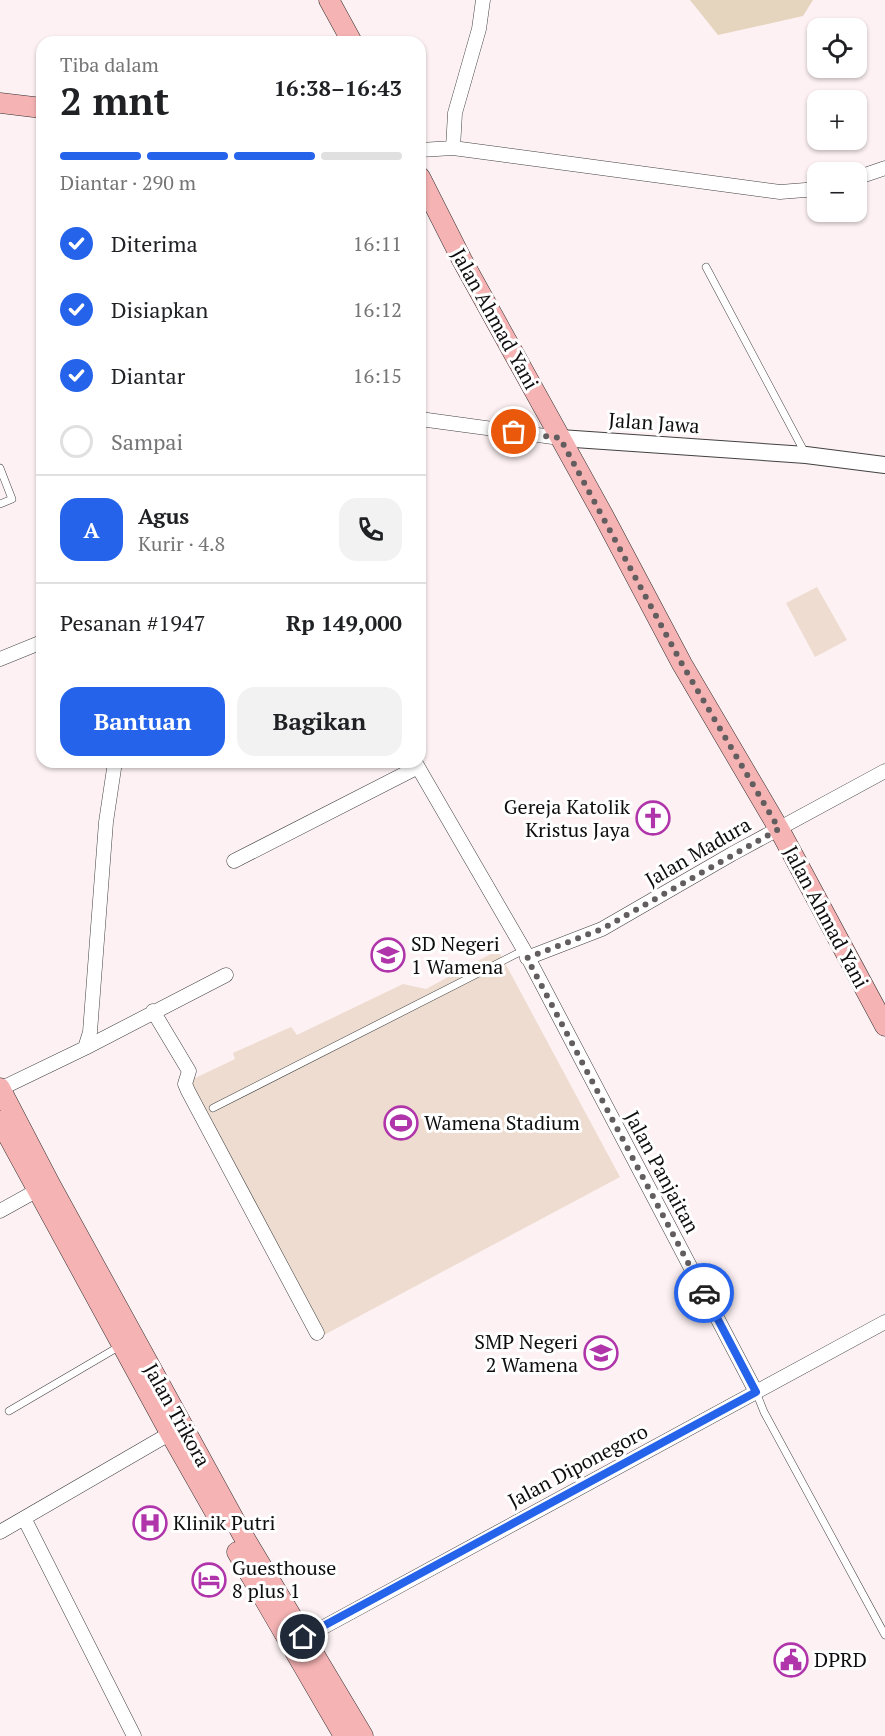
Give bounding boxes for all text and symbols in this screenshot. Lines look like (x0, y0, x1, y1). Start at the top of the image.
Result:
map controls (807, 18, 867, 222)
button: locate (807, 18, 867, 78)
text: Tiba dalam (60, 51, 159, 78)
text: 16:38–16:43 (274, 73, 402, 102)
text: 2 mnt (60, 74, 169, 126)
button: + (807, 90, 867, 150)
button: − (807, 162, 867, 222)
text: Diantar · 290 m (60, 169, 196, 196)
icon: check (60, 227, 93, 260)
text: Diterima (111, 229, 198, 258)
text: 16:11 (353, 230, 402, 257)
street label: Jalan Ahmad Yani (445, 243, 545, 394)
icon: check (60, 293, 93, 326)
text: Disiapkan (111, 295, 208, 324)
text: 16:12 (353, 296, 402, 323)
icon: check (60, 359, 93, 392)
text: Diantar (111, 361, 185, 390)
text: 16:15 (353, 362, 402, 389)
pin (488, 406, 539, 457)
street label: Jalan Jawa (608, 406, 701, 439)
icon: bag (497, 415, 530, 448)
text: Sampai (111, 427, 183, 456)
button: phone (339, 498, 402, 561)
text: Agus (138, 501, 189, 530)
text: A (83, 515, 100, 544)
text: Kurir · 4.8 (138, 530, 225, 557)
text: Pesanan #1947 (60, 608, 205, 637)
text: Rp 149,000 (286, 608, 402, 637)
button: Bantuan (60, 687, 225, 756)
button: Bagikan (237, 687, 402, 756)
place label: Gereja Katolik Kristus Jaya (504, 793, 631, 843)
church icon: Gereja Katolik Kristus Jaya (635, 800, 671, 836)
street label: Jalan Madura (640, 810, 755, 893)
street label: Jalan Ahmad Yani (778, 841, 875, 993)
place label: SD Negeri 1 Wamena (411, 930, 503, 980)
school or university icon: SD Negeri 1 Wamena (370, 937, 406, 973)
sports icon: Wamena Stadium (383, 1105, 419, 1141)
street label: Jalan Panjaitan (619, 1106, 706, 1238)
place label: Wamena Stadium (424, 1109, 580, 1136)
courier (674, 1263, 734, 1323)
icon: car (688, 1277, 721, 1310)
place label: SMP Negeri 2 Wamena (474, 1328, 578, 1378)
school or university icon: SMP Negeri 2 Wamena (583, 1335, 619, 1371)
street label: Jalan Trikora (138, 1358, 217, 1471)
street label: Jalan Diponegoro (503, 1417, 652, 1514)
hospital icon: Klinik Putri (132, 1505, 168, 1541)
place label: Klinik Putri (173, 1509, 276, 1536)
place label: Guesthouse 8 plus 1 (232, 1554, 336, 1604)
hotel icon: Guesthouse 8 plus 1 (191, 1562, 227, 1598)
pin (277, 1611, 328, 1662)
icon: home (286, 1620, 319, 1653)
public building icon: DPRD (773, 1642, 809, 1678)
place label: DPRD (814, 1646, 867, 1673)

